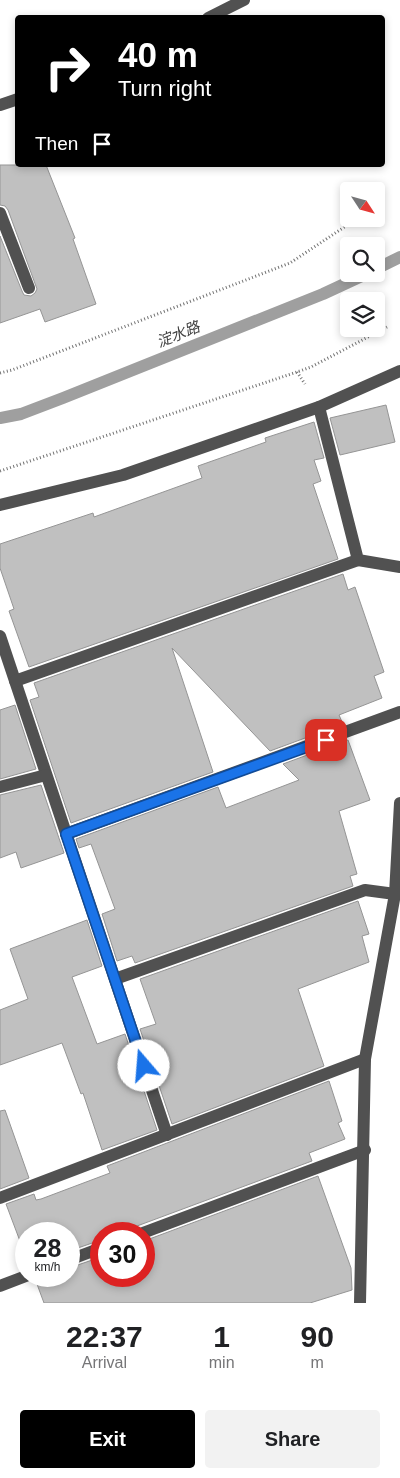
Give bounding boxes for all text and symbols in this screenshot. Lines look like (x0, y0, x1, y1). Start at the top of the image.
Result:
icon: right (35, 35, 100, 100)
text: 40 m (118, 35, 198, 74)
text: Turn right (118, 76, 211, 101)
icon: arrive (88, 130, 116, 158)
text: Then (35, 133, 78, 154)
north arrow (340, 182, 385, 228)
map controls (340, 182, 385, 337)
button: search (340, 237, 385, 282)
button: layers (340, 292, 385, 337)
water label: 淀水路 (154, 317, 204, 350)
pin (305, 719, 347, 761)
icon: arrive (312, 726, 340, 754)
position arrow (117, 1039, 169, 1091)
speed limit sign: 30 (90, 1222, 155, 1287)
text: 28 (34, 1234, 61, 1262)
text: km/h (34, 1260, 61, 1274)
text: 22:37 (66, 1320, 143, 1353)
text: 1 (213, 1320, 230, 1353)
text: 90 (301, 1320, 334, 1353)
text: Arrival (82, 1354, 127, 1371)
text: min (209, 1354, 235, 1371)
text: m (311, 1354, 324, 1371)
button: Exit (20, 1410, 195, 1468)
button: Share (205, 1410, 380, 1468)

